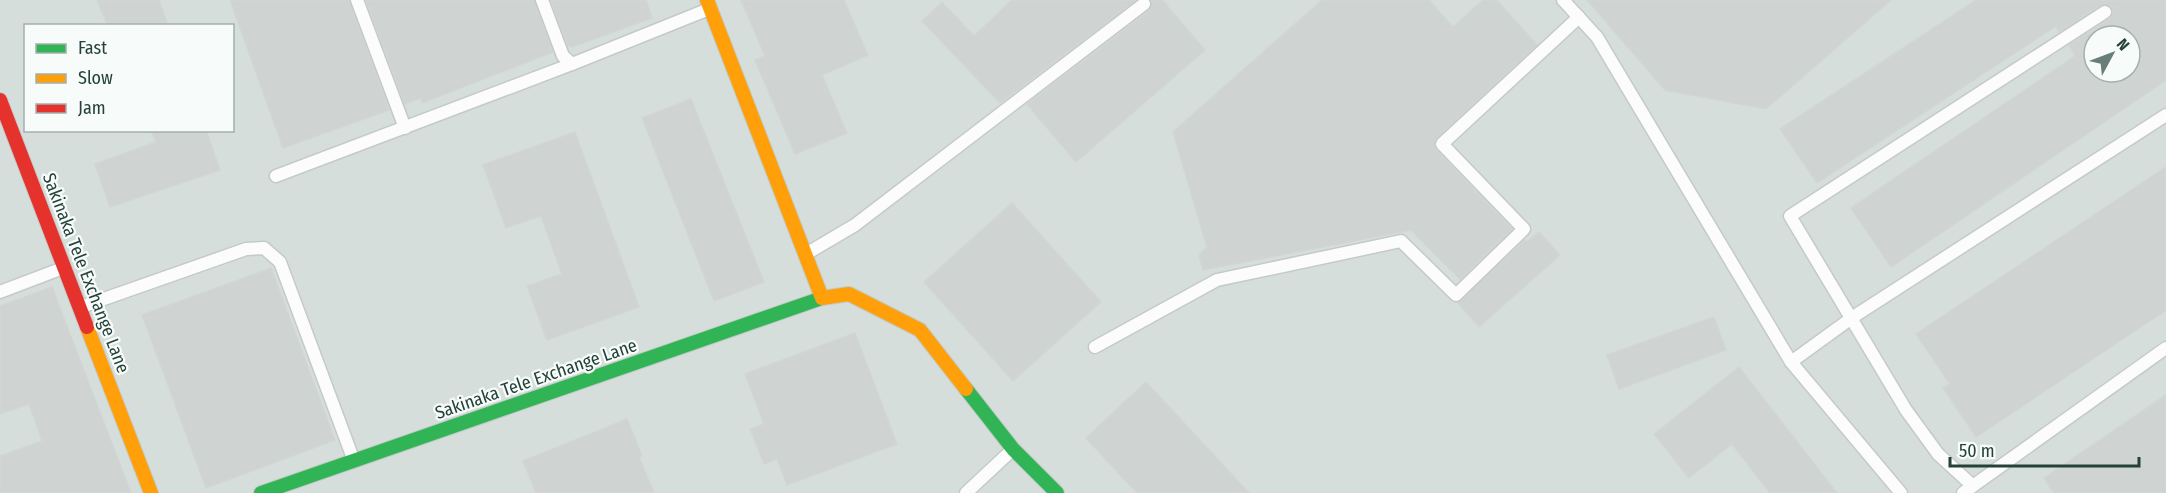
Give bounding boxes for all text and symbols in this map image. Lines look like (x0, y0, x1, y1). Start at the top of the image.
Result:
legend (24, 24, 234, 132)
north arrow (2082, 24, 2142, 84)
text: N (2113, 35, 2133, 54)
text: Fast (78, 37, 107, 59)
text: Slow (78, 67, 113, 89)
text: Jam (78, 97, 106, 119)
street label: Sakinaka Tele Exchange Lane (38, 170, 134, 376)
street label: Sakinaka Tele Exchange Lane (432, 334, 640, 424)
scale bar (1950, 430, 2139, 468)
text: 50 m (1959, 440, 1995, 462)

